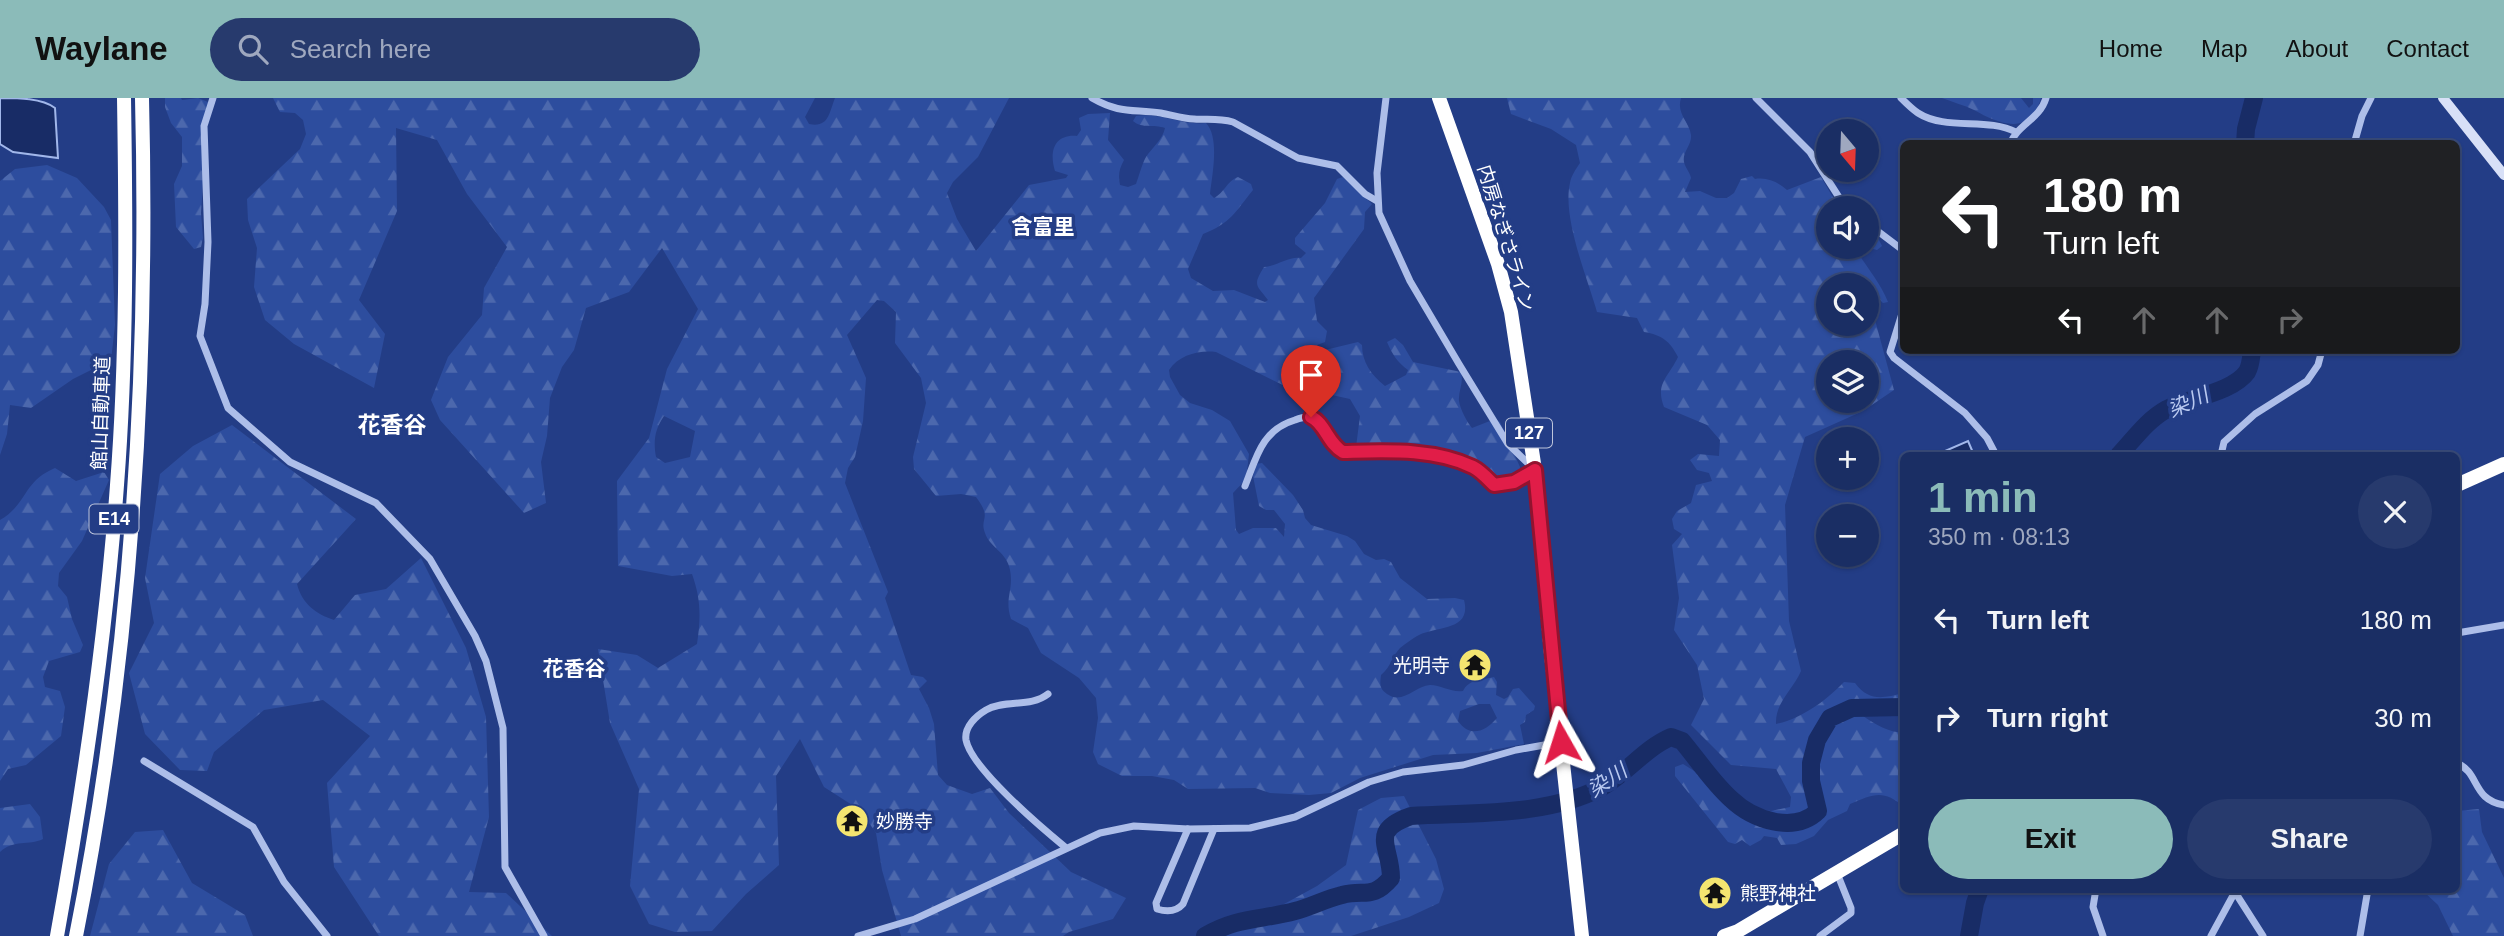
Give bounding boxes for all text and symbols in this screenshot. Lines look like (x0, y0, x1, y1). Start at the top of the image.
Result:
search box (210, 18, 700, 81)
text: Waylane (35, 30, 168, 67)
icon: search (234, 30, 272, 68)
text: Search here (290, 34, 431, 64)
text: Home (2099, 35, 2163, 62)
text: Map (2201, 35, 2248, 62)
text: About (2286, 35, 2348, 62)
text: Contact (2386, 35, 2469, 62)
north arrow (1816, 119, 1880, 182)
map controls (1816, 119, 1879, 567)
street label: 内房なぎさライン (1474, 162, 1538, 314)
icon: left (1928, 168, 2019, 259)
text: 180 m (2043, 168, 2182, 222)
button: sound (1816, 196, 1879, 259)
district label: 含富里 (1012, 215, 1075, 238)
text: Turn left (2043, 225, 2159, 261)
button: search (1816, 273, 1879, 336)
icon: left (2052, 301, 2090, 339)
icon: ahead (2125, 301, 2163, 339)
icon: ahead (2198, 301, 2236, 339)
icon: right (2271, 301, 2309, 339)
pin (1281, 345, 1341, 417)
button: layers (1816, 350, 1879, 413)
street label: 館山自動車道 (89, 356, 113, 470)
icon: arrive (1292, 356, 1330, 394)
water label: 染川 (2164, 382, 2214, 421)
district label: 花香谷 (358, 412, 427, 438)
road number: 127 (1506, 418, 1552, 447)
button: + (1816, 427, 1879, 490)
text: 1 min (1928, 474, 2038, 521)
button: close (2358, 475, 2432, 549)
button: − (1816, 504, 1879, 567)
road number: E14 (90, 505, 138, 534)
text: 350 m · 08:13 (1928, 524, 2070, 550)
icon: left (1928, 601, 1966, 639)
text: Turn left (1987, 605, 2089, 635)
text: 180 m (2360, 605, 2432, 635)
temple icon: 光明寺 (1456, 646, 1494, 684)
place label: 光明寺 (1393, 655, 1450, 676)
district label: 花香谷 (543, 657, 606, 680)
icon: right (1928, 699, 1966, 737)
text: Turn right (1987, 703, 2108, 733)
text: 30 m (2374, 703, 2432, 733)
position arrow (1524, 705, 1598, 779)
water label: 染川 (1583, 758, 1632, 801)
button: Exit (1928, 799, 2173, 879)
button: Share (2187, 799, 2432, 879)
temple icon: 妙勝寺 (833, 802, 871, 840)
place label: 妙勝寺 (876, 811, 933, 832)
temple icon: 熊野神社 (1696, 874, 1734, 912)
place label: 熊野神社 (1740, 883, 1816, 904)

